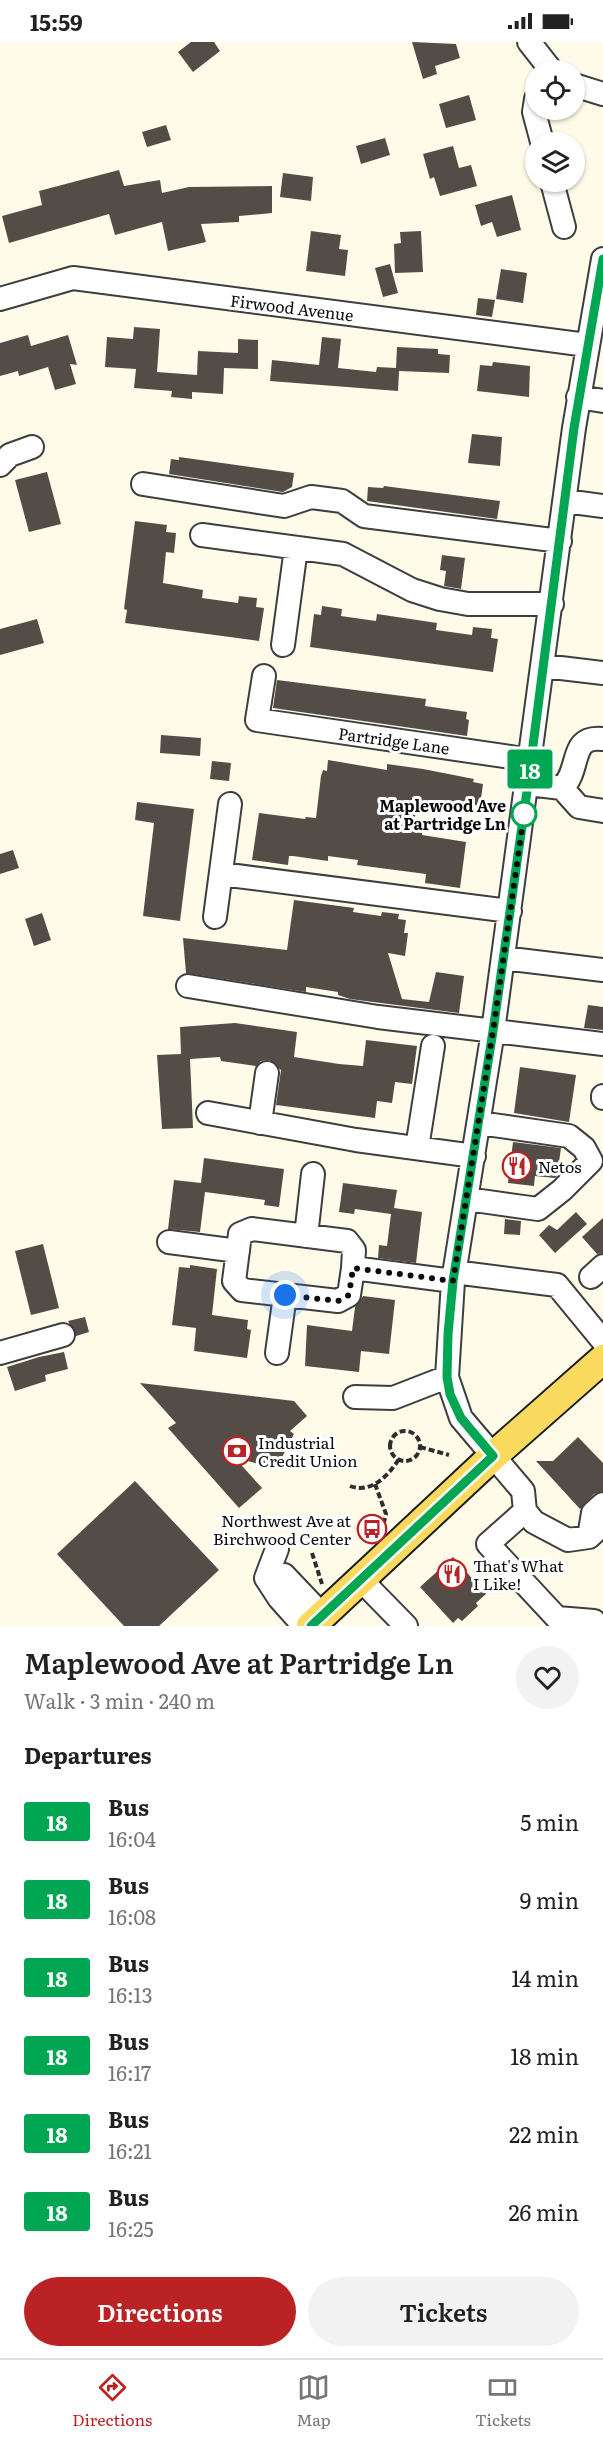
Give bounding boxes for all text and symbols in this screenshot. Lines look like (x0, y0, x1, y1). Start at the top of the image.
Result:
text: 15:59 (30, 5, 83, 38)
map controls (525, 60, 585, 192)
button: locate (525, 60, 585, 120)
button: layers (525, 132, 585, 192)
street label: Firwood Avenue (229, 288, 355, 326)
street label: Partridge Lane (337, 720, 451, 760)
line badge: 18 (503, 750, 557, 788)
text: 18 (519, 754, 541, 785)
place label: Maplewood Ave at Partridge Ln (379, 793, 506, 835)
marker: Maplewood Ave at Partridge Ln (511, 801, 537, 827)
restaurant icon: Netos (501, 1150, 533, 1182)
place label: Netos (538, 1154, 581, 1178)
your location (270, 1280, 300, 1310)
place label: Industrial Credit Union (258, 1430, 358, 1472)
bank icon: Industrial Credit Union (221, 1435, 253, 1467)
place label: Northwest Ave at Birchwood Center (213, 1508, 352, 1550)
bus stop icon: Northwest Ave at Birchwood Center (356, 1513, 388, 1545)
place label: That's What I Like! (473, 1553, 564, 1595)
restaurant icon: That's What I Like! (436, 1558, 468, 1590)
text: Maplewood Ave at Partridge Ln (24, 1641, 454, 1683)
button: heart (516, 1646, 579, 1709)
text: Walk · 3 min · 240 m (24, 1685, 215, 1715)
text: Departures (24, 1738, 151, 1771)
text: Bus (108, 1790, 149, 1823)
text: 5 min (520, 1805, 579, 1838)
text: 18 (46, 1806, 68, 1837)
text: 16:04 (108, 1823, 156, 1853)
text: Bus (108, 1868, 149, 1901)
text: 9 min (520, 1883, 579, 1916)
text: 18 (46, 1884, 68, 1915)
text: 16:08 (108, 1901, 156, 1931)
text: Bus (108, 1946, 149, 1979)
text: 14 min (511, 1961, 579, 1994)
text: 18 (46, 1962, 68, 1993)
text: 16:13 (108, 1979, 153, 2009)
text: Bus (108, 2024, 149, 2057)
text: 18 min (510, 2039, 579, 2072)
text: 18 (46, 2040, 68, 2071)
text: 16:17 (108, 2057, 151, 2087)
text: Bus (108, 2102, 149, 2135)
text: 22 min (509, 2117, 579, 2150)
text: 18 (46, 2118, 68, 2149)
text: 16:21 (108, 2135, 152, 2165)
text: Bus (108, 2180, 149, 2213)
text: 26 min (508, 2195, 579, 2228)
text: 18 (46, 2196, 68, 2227)
text: 16:25 (108, 2213, 154, 2243)
button: Directions (24, 2277, 296, 2346)
button: Tickets (308, 2277, 579, 2346)
tab: Directions (72, 2371, 152, 2431)
tab: Map (297, 2371, 331, 2431)
tab: Tickets (475, 2371, 531, 2431)

